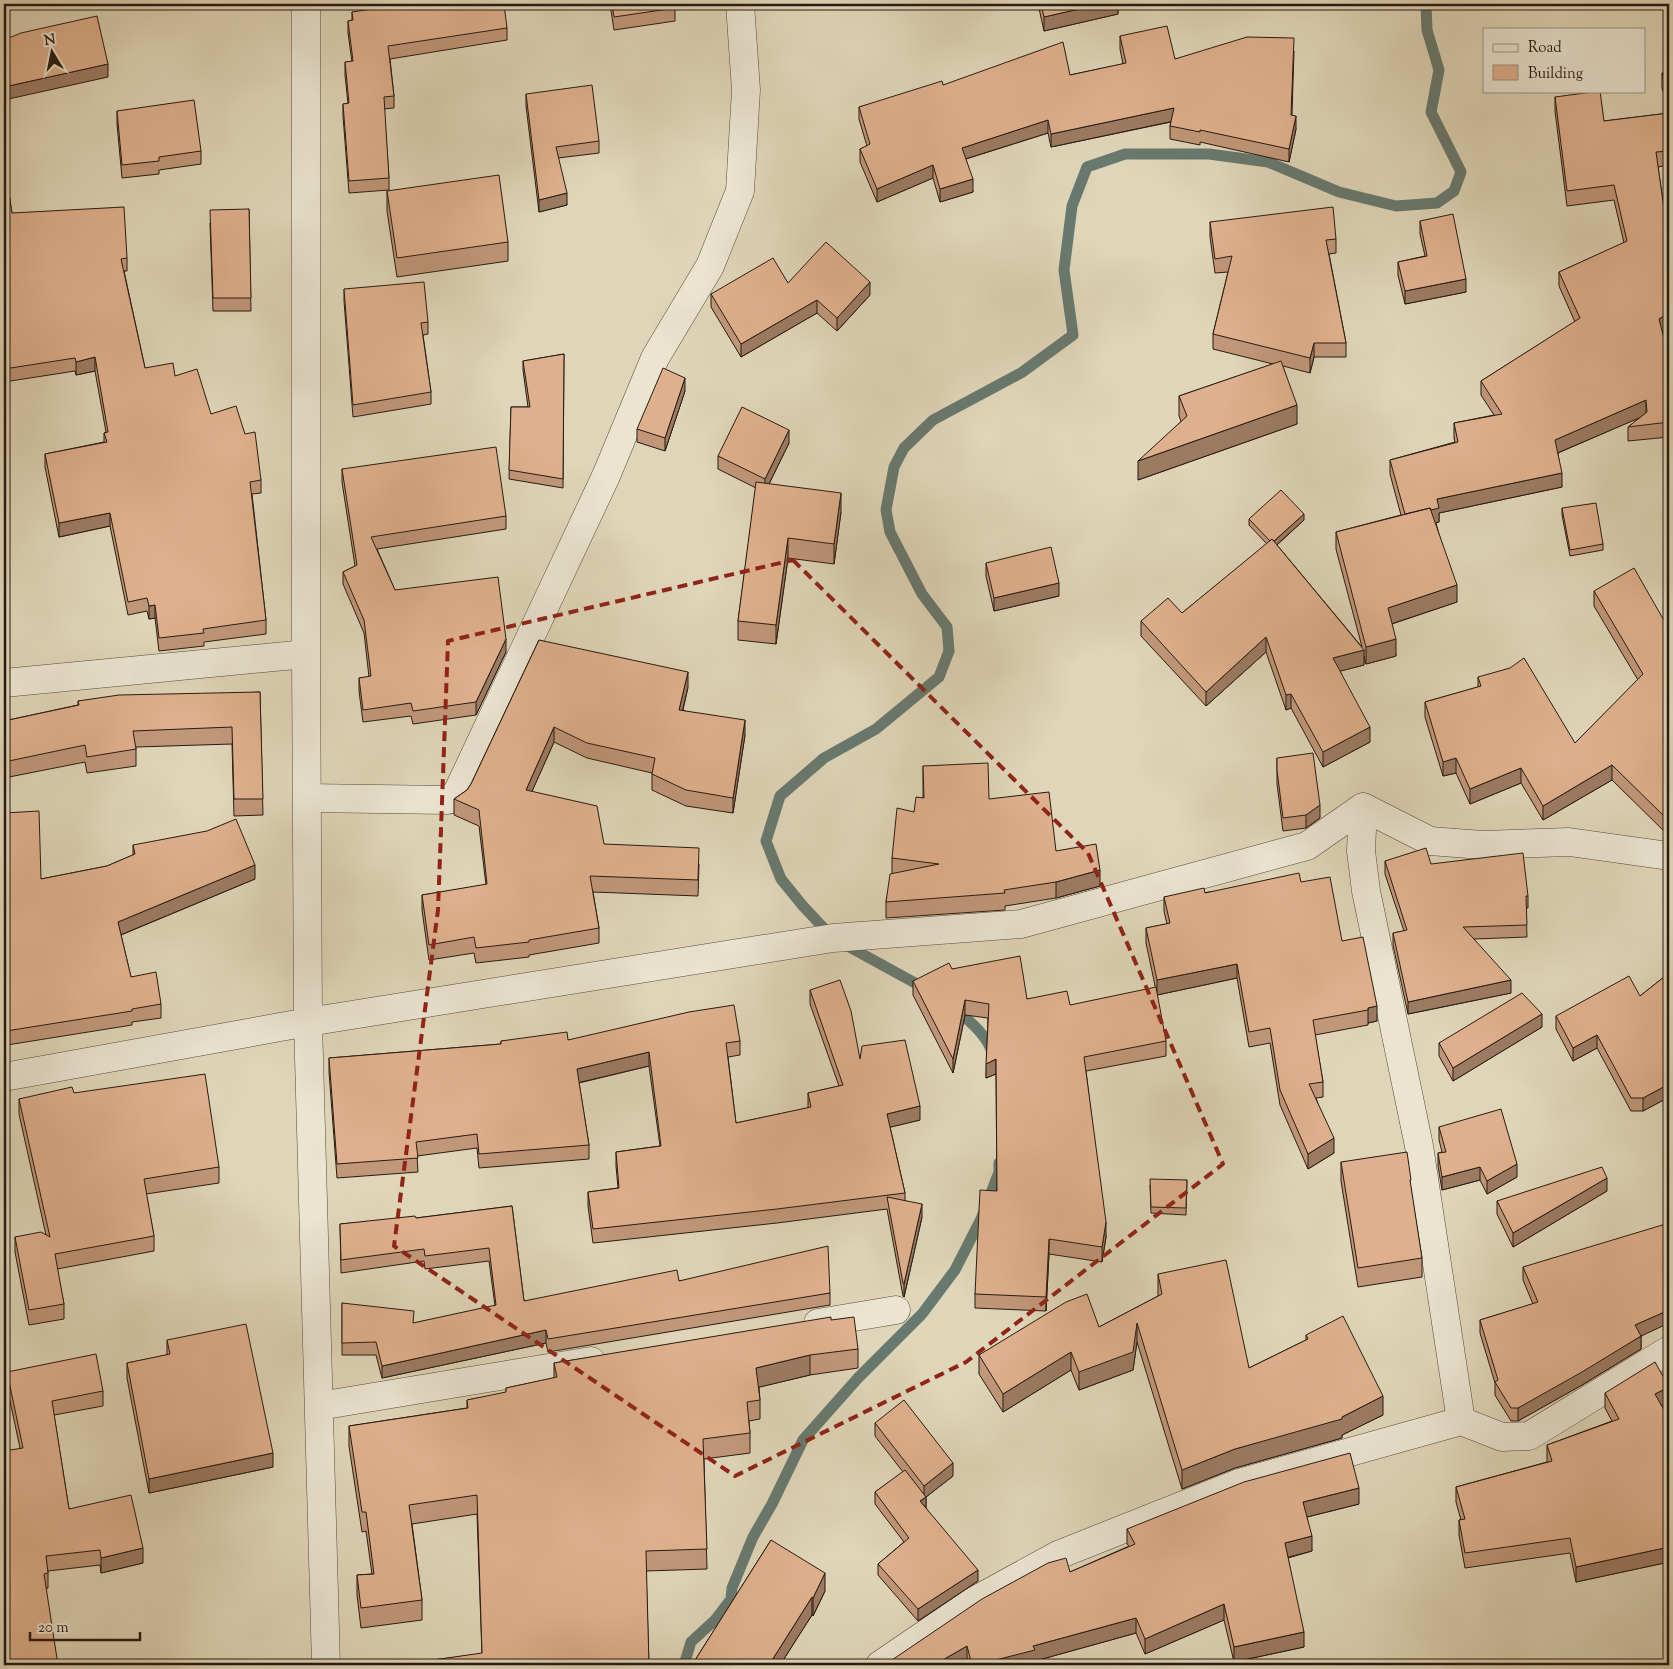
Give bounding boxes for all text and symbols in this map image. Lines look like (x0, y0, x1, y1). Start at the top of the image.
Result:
north arrow (28, 28, 78, 78)
legend (1483, 28, 1646, 92)
text: N (43, 30, 57, 52)
text: Road (1528, 38, 1562, 59)
text: Building (1528, 64, 1583, 85)
scale bar (30, 1609, 140, 1641)
text: 20 m (38, 1618, 69, 1639)

